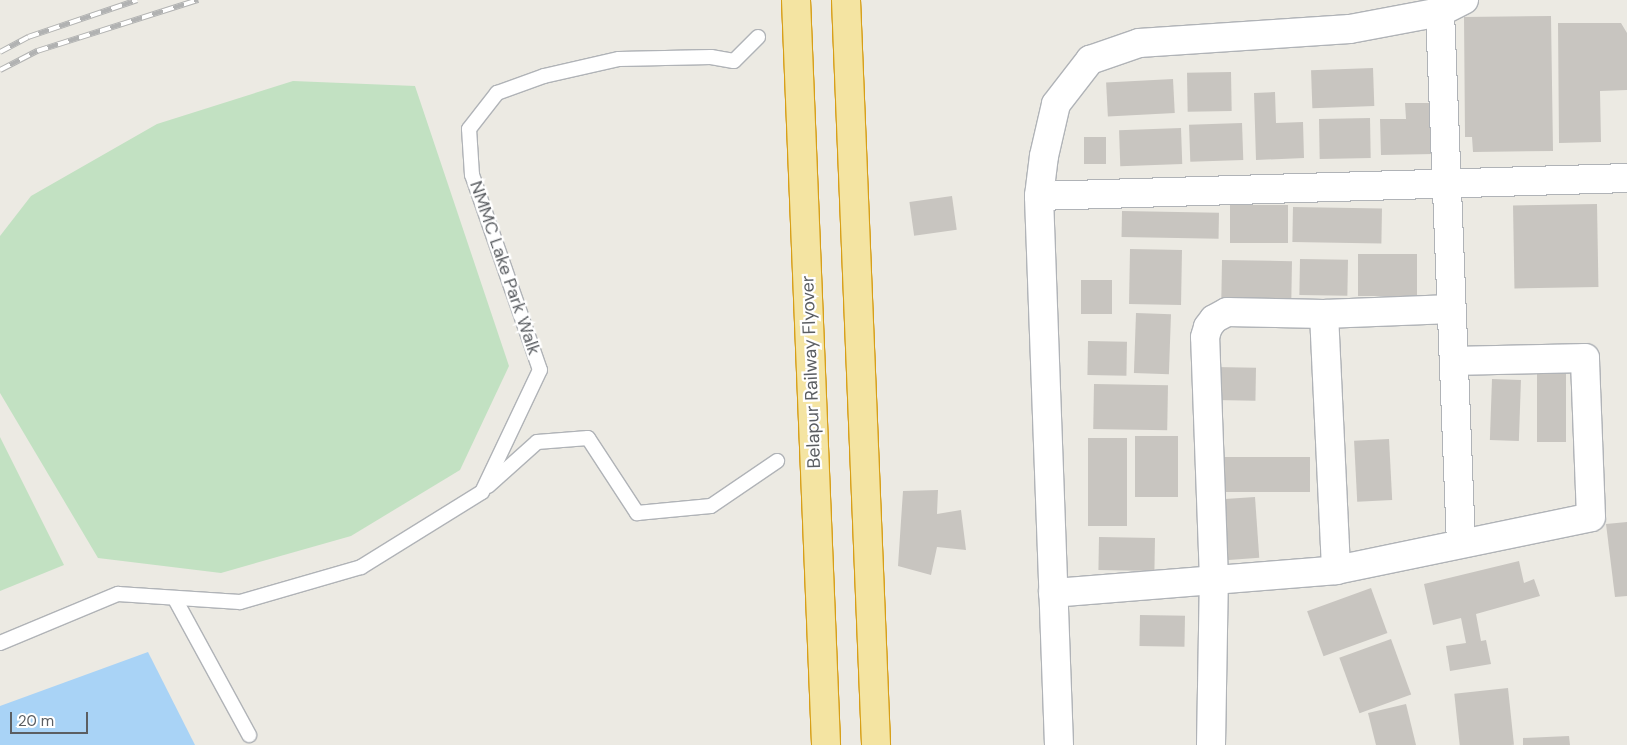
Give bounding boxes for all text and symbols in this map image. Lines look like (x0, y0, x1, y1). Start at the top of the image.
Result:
street label: NMMC Lake Park Walk (465, 178, 545, 358)
street label: Belapur Railway Flyover (797, 275, 825, 469)
scale bar (12, 702, 90, 734)
text: 20 m (18, 711, 54, 731)

